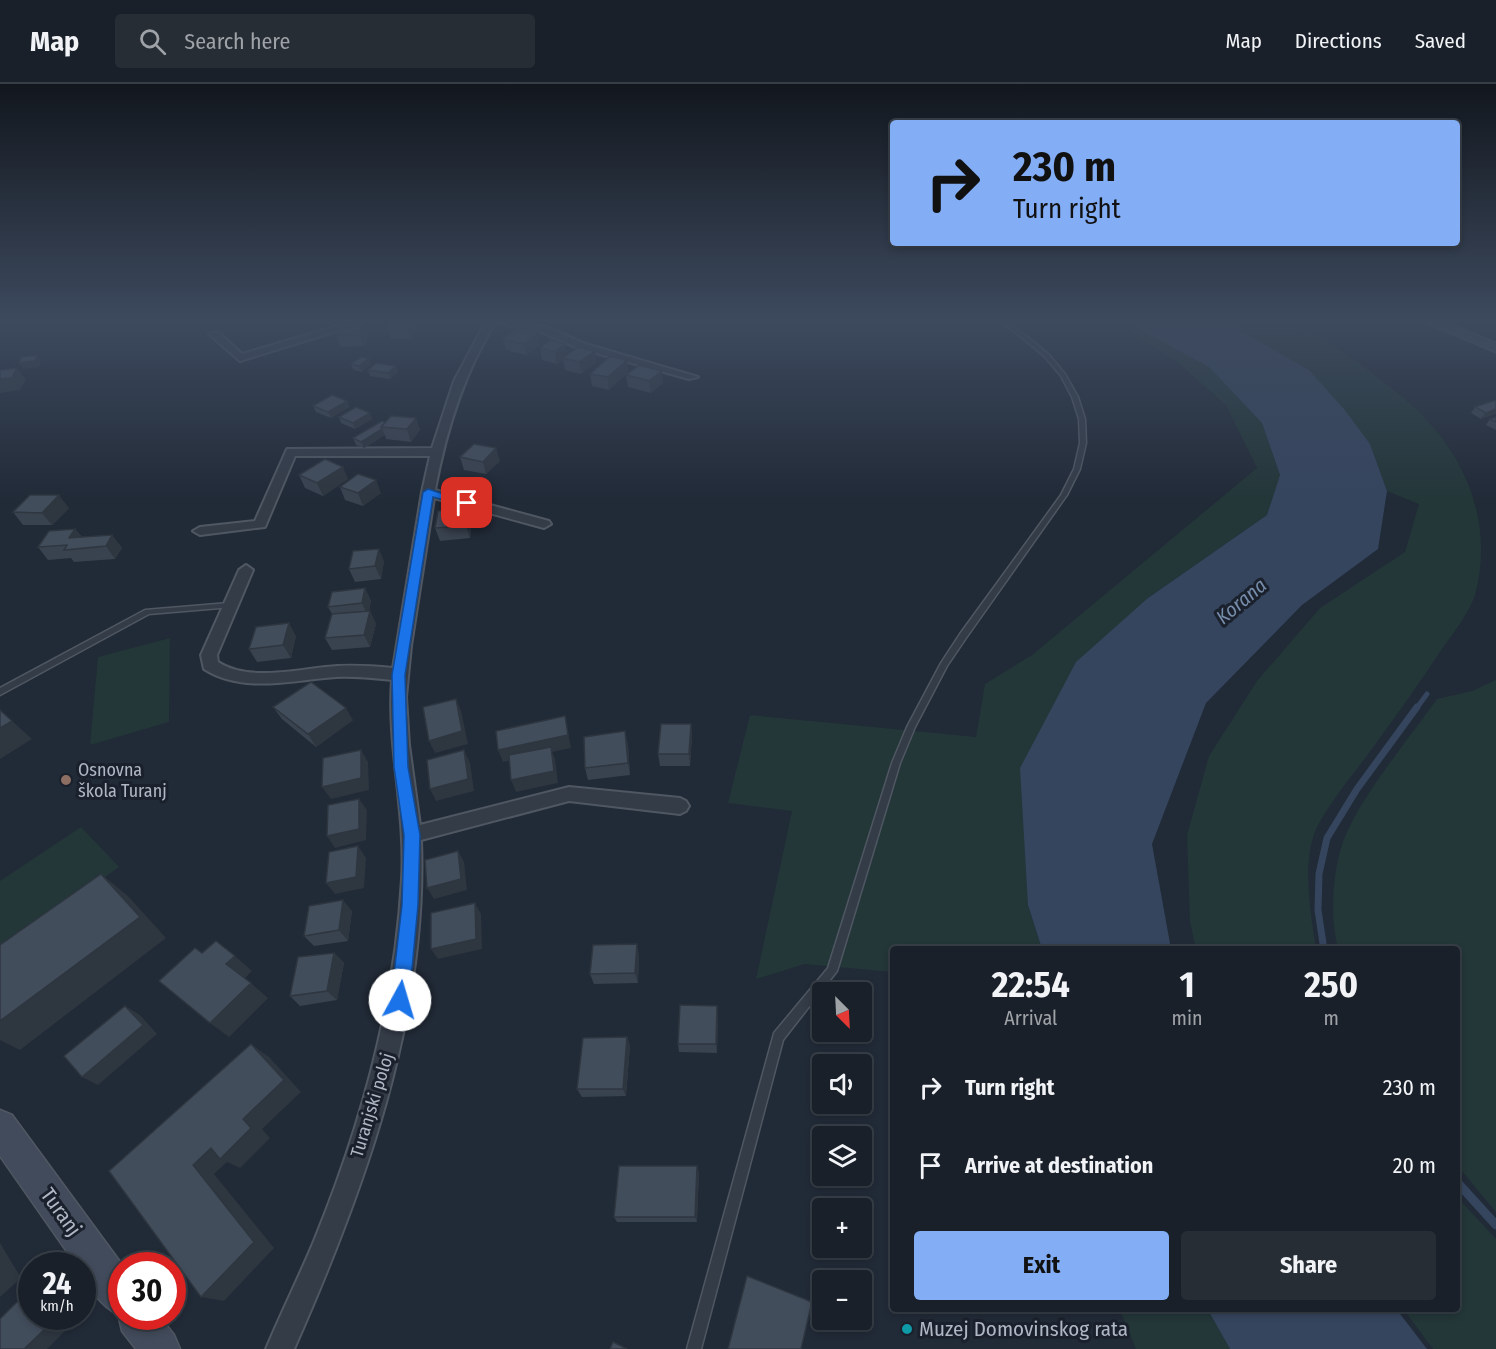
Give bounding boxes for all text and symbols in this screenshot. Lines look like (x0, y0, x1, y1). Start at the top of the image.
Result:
search box (115, 14, 535, 68)
text: Map (30, 25, 79, 58)
icon: search (136, 25, 169, 58)
text: Search here (184, 28, 290, 55)
text: Map (1225, 28, 1262, 54)
text: Directions (1295, 28, 1382, 54)
text: Saved (1415, 28, 1466, 54)
text: 230 m (1013, 142, 1116, 192)
icon: right (914, 144, 992, 222)
text: Turn right (1013, 193, 1121, 225)
pin (441, 477, 492, 528)
icon: arrive (450, 486, 483, 519)
water label: Korana (1211, 573, 1271, 629)
place label: Osnovna škola Turanj (78, 759, 167, 802)
marker: Osnovna škola Turanj (59, 773, 73, 787)
text: 22:54 (992, 963, 1070, 1007)
text: 1 (1179, 963, 1195, 1007)
text: 250 (1304, 963, 1358, 1007)
position arrow (368, 968, 432, 1032)
north arrow (812, 982, 872, 1042)
map controls (812, 982, 872, 1330)
text: Arrival (1004, 1006, 1057, 1030)
text: min (1172, 1006, 1203, 1030)
text: m (1324, 1006, 1339, 1030)
street label: Turanjski poloj (346, 1050, 398, 1160)
button: sound (812, 1054, 872, 1114)
icon: right (914, 1071, 947, 1104)
text: Turn right (965, 1074, 1054, 1101)
text: 230 m (1383, 1074, 1436, 1101)
button: layers (812, 1126, 872, 1186)
icon: arrive (914, 1149, 947, 1182)
text: Arrive at destination (965, 1152, 1153, 1179)
text: 20 m (1393, 1152, 1436, 1179)
street label: Turanj (35, 1183, 87, 1241)
button: + (812, 1198, 872, 1258)
button: Exit (914, 1231, 1169, 1300)
button: Share (1181, 1231, 1436, 1300)
speed limit sign: 30 (108, 1252, 186, 1330)
text: 24 (43, 1266, 71, 1302)
button: − (812, 1270, 872, 1330)
text: km/h (40, 1297, 74, 1315)
place label: Muzej Domovinskog rata (919, 1316, 1128, 1342)
marker: Muzej Domovinskog rata (900, 1322, 914, 1336)

